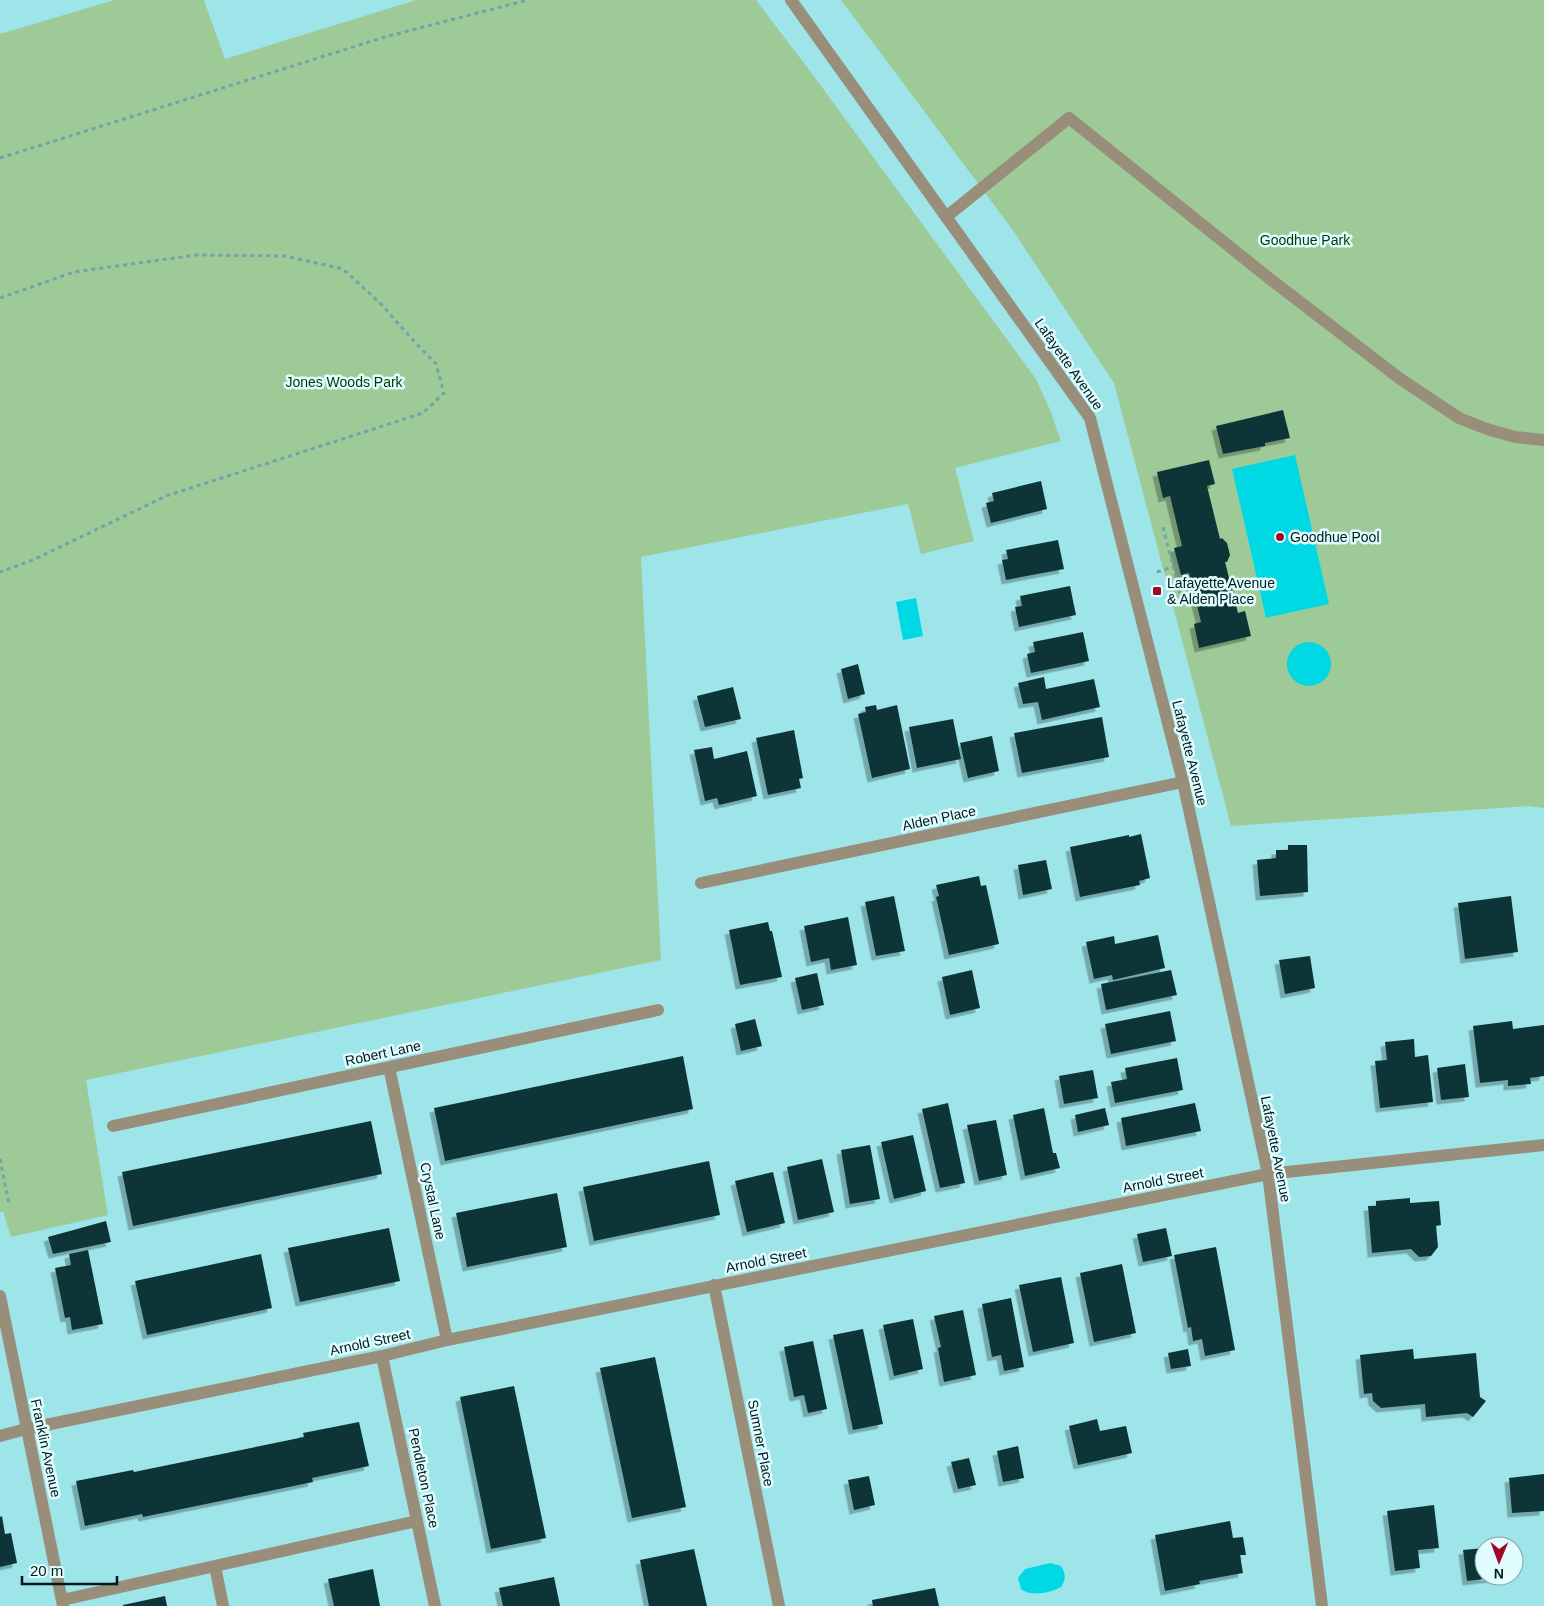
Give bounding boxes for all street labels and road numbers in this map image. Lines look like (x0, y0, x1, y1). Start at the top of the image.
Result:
street label: Lafayette Avenue (1031, 315, 1107, 413)
street label: Lafayette Avenue (1169, 699, 1211, 808)
street label: Alden Place (901, 802, 977, 834)
street label: Robert Lane (344, 1037, 423, 1069)
street label: Lafayette Avenue (1258, 1094, 1294, 1204)
street label: Crystal Lane (417, 1161, 449, 1241)
street label: Arnold Street (1121, 1164, 1205, 1196)
street label: Arnold Street (724, 1244, 808, 1276)
street label: Arnold Street (328, 1326, 412, 1358)
street label: Franklin Avenue (28, 1397, 64, 1499)
street label: Sumner Place (745, 1398, 777, 1488)
street label: Pendleton Place (406, 1426, 442, 1530)

